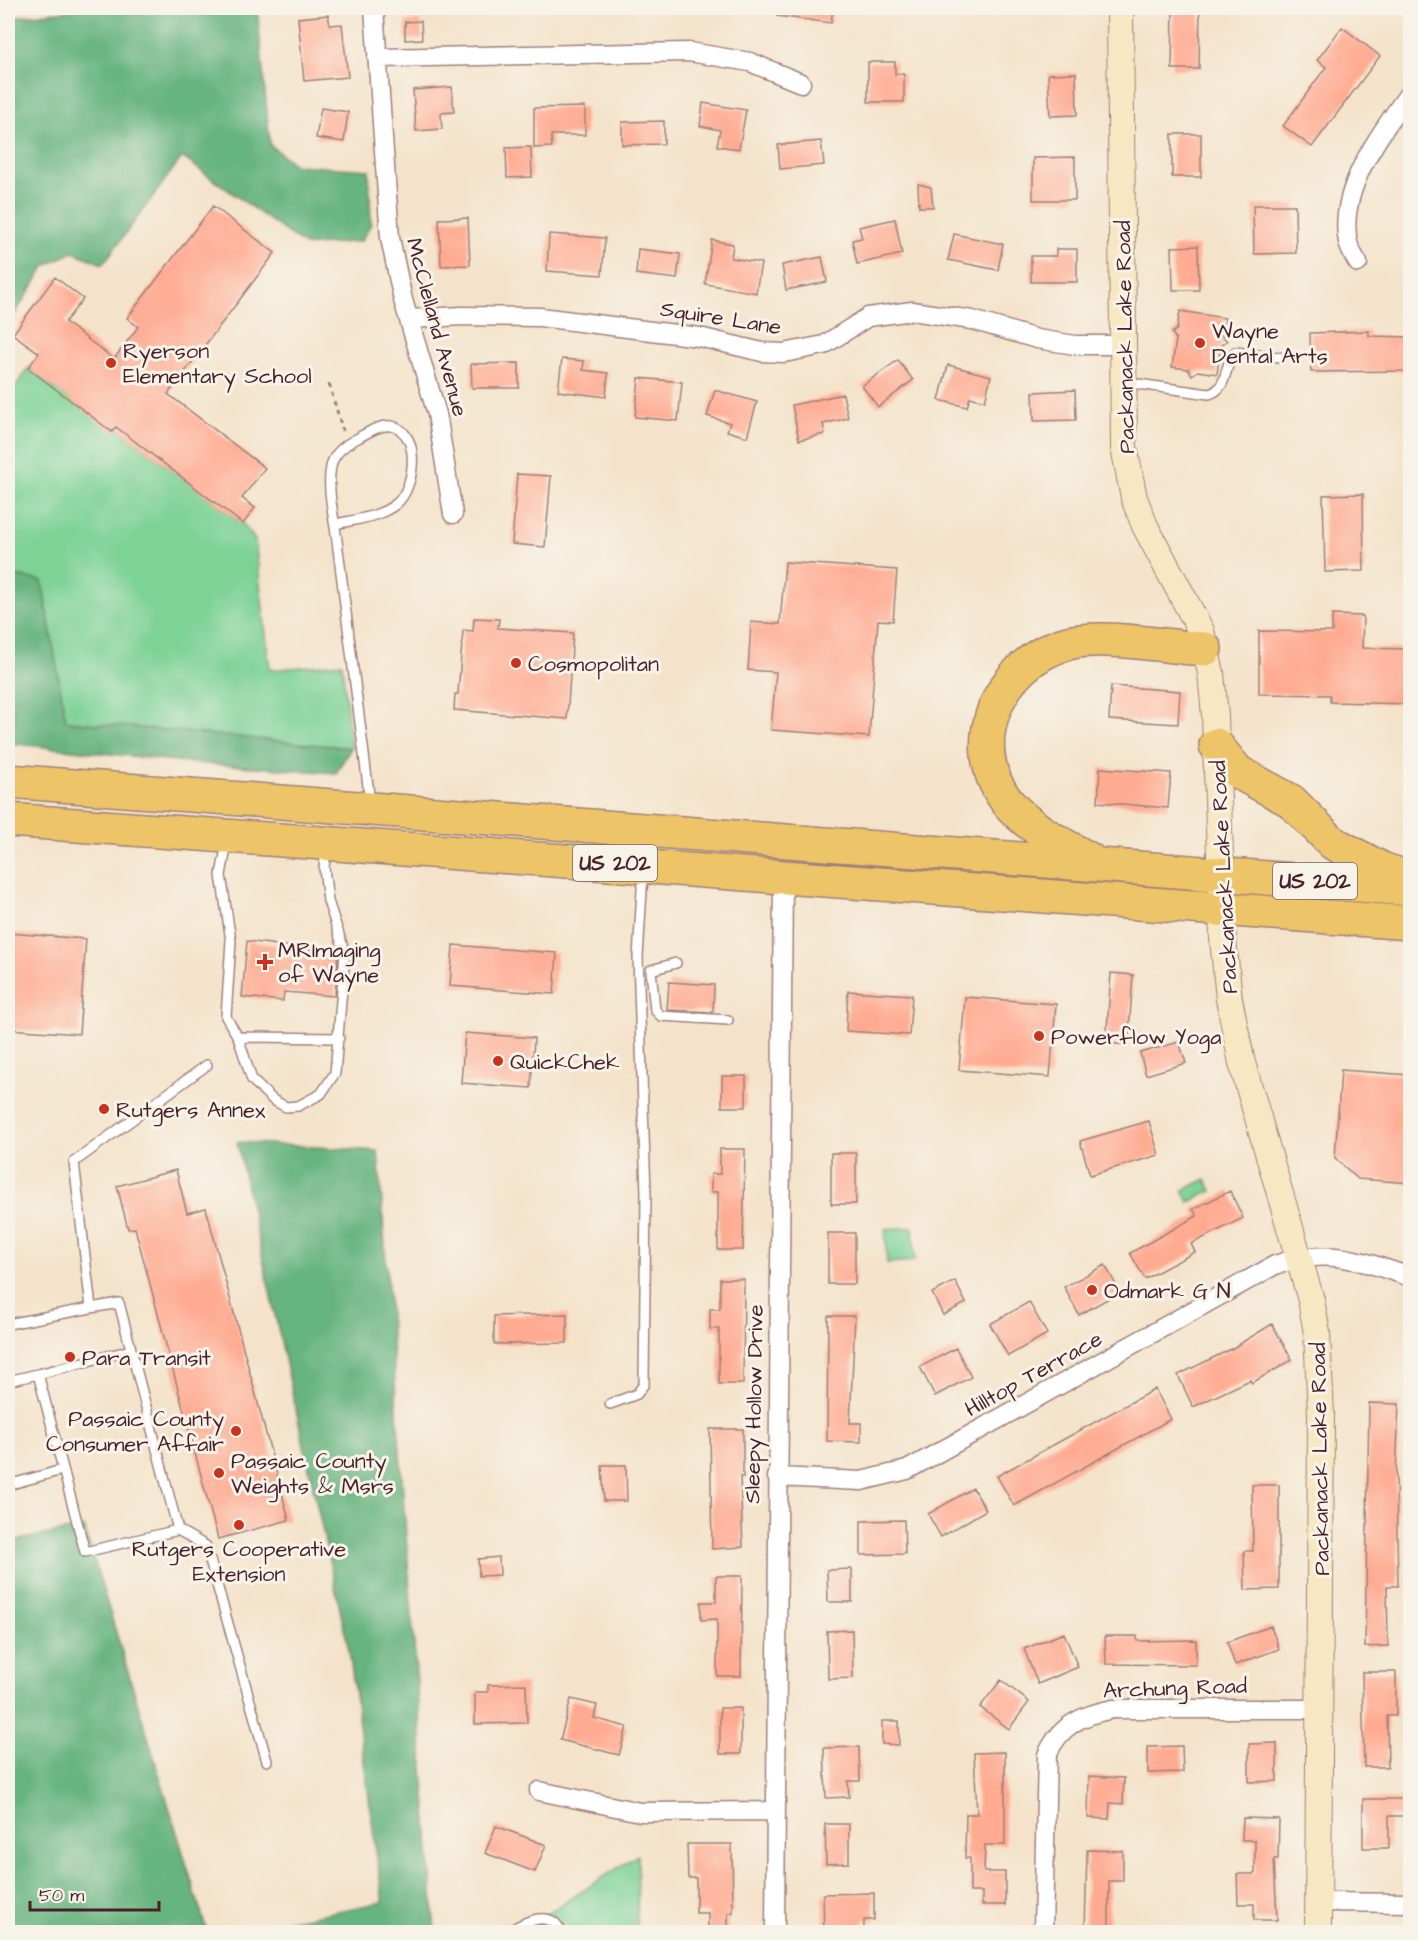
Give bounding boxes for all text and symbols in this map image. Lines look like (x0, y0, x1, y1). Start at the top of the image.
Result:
street label: Packanack Lake Road (1108, 220, 1143, 454)
street label: McClelland Avenue (398, 235, 475, 420)
street label: Squire Lane (658, 294, 784, 343)
place label: Wayne Dental Arts (1212, 316, 1328, 372)
place label: Ryerson Elementary School (123, 336, 312, 393)
marker: Wayne Dental Arts (1193, 336, 1207, 350)
marker: Ryerson Elementary School (104, 356, 118, 370)
place label: Cosmopolitan (528, 649, 659, 680)
marker: Cosmopolitan (509, 656, 523, 670)
street label: Packanack Lake Road (1203, 760, 1246, 994)
road number: US 202 (573, 845, 657, 881)
road number: US 202 (1273, 863, 1357, 899)
place label: MRImaging of Wayne (278, 935, 381, 992)
marker: MRImaging of Wayne (256, 953, 274, 971)
place label: Powerflow Yoga (1051, 1022, 1221, 1054)
marker: Powerflow Yoga (1032, 1029, 1046, 1043)
place label: QuickChek (510, 1047, 620, 1078)
marker: QuickChek (491, 1054, 505, 1068)
place label: Rutgers Annex (116, 1095, 266, 1127)
marker: Rutgers Annex (97, 1102, 111, 1116)
place label: Odmark G N (1104, 1276, 1231, 1307)
marker: Odmark G N (1085, 1283, 1099, 1297)
street label: Sleepy Hollow Drive (737, 1304, 773, 1504)
street label: Hilltop Terrace (959, 1324, 1108, 1425)
street label: Packanack Lake Road (1303, 1342, 1338, 1576)
place label: Para Transit (82, 1343, 211, 1374)
marker: Para Transit (63, 1350, 77, 1364)
place label: Passaic County Consumer Affair (46, 1404, 224, 1460)
marker: Passaic County Consumer Affair (229, 1424, 243, 1438)
place label: Passaic County Weights & Msrs (231, 1446, 394, 1503)
marker: Passaic County Weights & Msrs (212, 1466, 226, 1480)
marker: Rutgers Cooperative Extension (232, 1518, 246, 1532)
place label: Rutgers Cooperative Extension (132, 1534, 346, 1590)
street label: Archung Road (1103, 1670, 1248, 1708)
scale bar (30, 1874, 159, 1912)
text: 50 m (39, 1883, 84, 1908)

